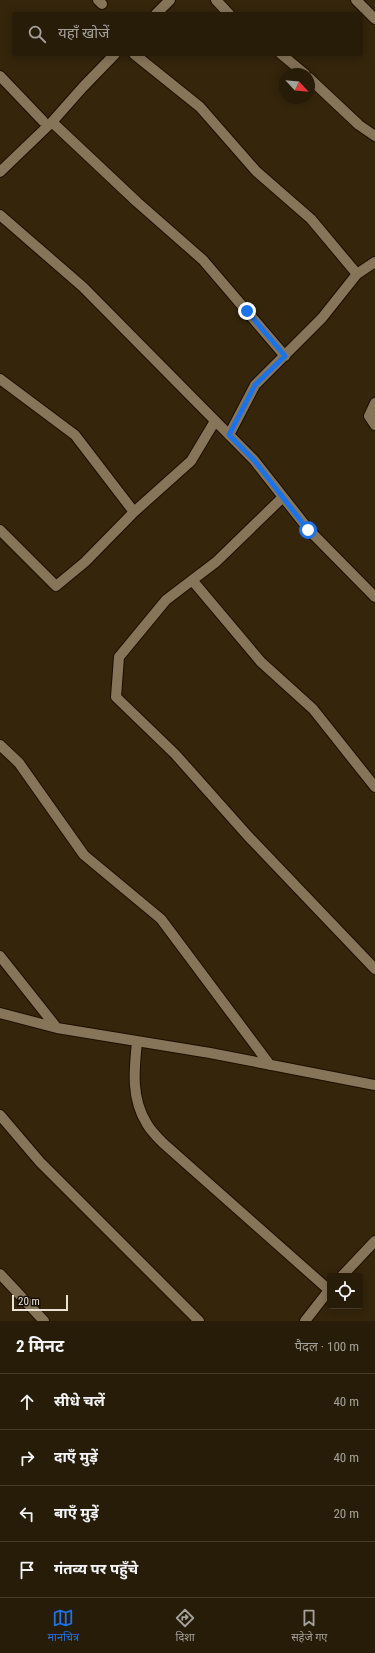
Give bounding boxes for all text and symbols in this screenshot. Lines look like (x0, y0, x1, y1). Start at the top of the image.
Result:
search box (12, 12, 363, 56)
icon: search (26, 23, 48, 45)
text: यहाँ खोजें (58, 24, 109, 42)
north arrow (279, 68, 315, 104)
route end (238, 302, 256, 320)
route start (299, 521, 317, 539)
map controls (327, 1273, 363, 1309)
button: locate (327, 1273, 363, 1309)
scale bar (12, 1293, 68, 1312)
text: 20 m (18, 1295, 40, 1308)
text: 2 मिनट (16, 1336, 64, 1356)
text: पैदल · 100 m (295, 1339, 359, 1354)
icon: ahead (16, 1391, 38, 1413)
text: सीधे चलें (54, 1392, 105, 1410)
text: 40 m (333, 1394, 359, 1409)
icon: right (16, 1447, 38, 1469)
text: दाएँ मुड़ें (54, 1448, 98, 1466)
text: 40 m (333, 1450, 359, 1465)
icon: left (16, 1503, 38, 1525)
text: बाएँ मुड़ें (54, 1504, 99, 1522)
text: 20 m (333, 1506, 359, 1521)
icon: arrive (16, 1559, 38, 1581)
text: गंतव्य पर पहुँचे (54, 1560, 138, 1578)
tab: मानचित्र (48, 1607, 79, 1645)
tab: दिशा (174, 1607, 196, 1645)
tab: सहेजे गए (291, 1607, 327, 1645)

